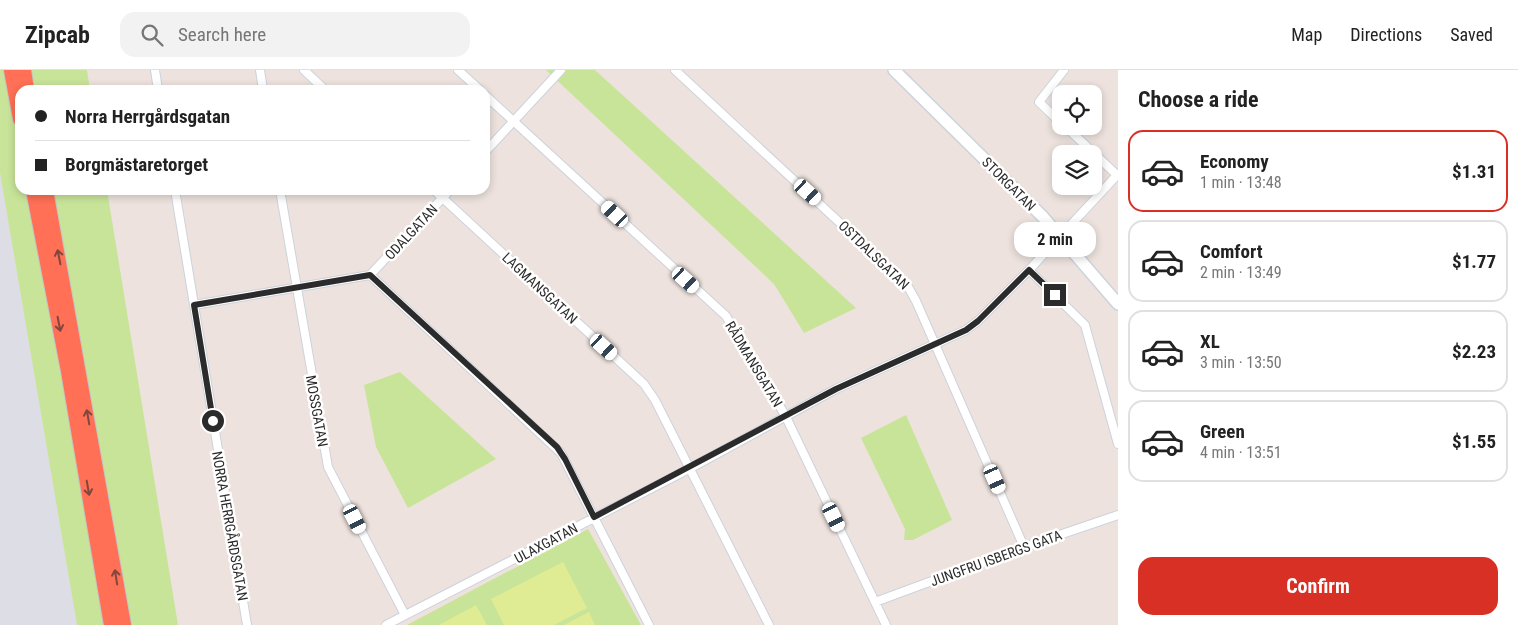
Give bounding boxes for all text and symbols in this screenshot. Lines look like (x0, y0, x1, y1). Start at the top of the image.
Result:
search box (120, 12, 470, 57)
text: Zipcab (25, 21, 90, 49)
icon: search (138, 21, 166, 49)
text: Search here (178, 23, 266, 46)
text: Map (1291, 24, 1322, 45)
text: Directions (1350, 24, 1422, 45)
text: Saved (1450, 24, 1493, 45)
map controls (1052, 85, 1102, 195)
button: locate (1052, 85, 1102, 135)
text: Choose a ride (1138, 87, 1259, 112)
text: Norra Herrgårdsgatan (65, 105, 230, 128)
button: layers (1052, 145, 1102, 195)
icon: car (1140, 149, 1185, 194)
text: Economy (1200, 150, 1269, 173)
text: Borgmästaretorget (65, 153, 208, 176)
street label: STORGATAN (979, 154, 1039, 214)
text: $1.31 (1452, 160, 1496, 183)
text: 1 min · 13:48 (1200, 173, 1282, 192)
car (791, 176, 824, 208)
car (598, 198, 631, 230)
street label: ODALGATAN (381, 201, 441, 263)
street label: OSTDALSGATAN (835, 217, 913, 293)
callout: 2 min (1014, 222, 1096, 258)
text: 2 min (1037, 230, 1073, 249)
icon: car (1140, 239, 1185, 284)
text: Comfort (1200, 240, 1263, 263)
one-way arrow (53, 249, 63, 265)
street label: LAGMANSGATAN (499, 249, 581, 327)
text: $1.77 (1452, 250, 1496, 273)
text: 2 min · 13:49 (1200, 263, 1282, 282)
car (669, 264, 702, 296)
route end (1044, 284, 1066, 306)
one-way arrow (54, 315, 64, 331)
street label: RÅDMANSGATAN (722, 318, 787, 410)
icon: car (1140, 329, 1185, 374)
text: XL (1200, 330, 1220, 353)
car (587, 331, 620, 363)
text: $2.23 (1452, 340, 1496, 363)
text: 3 min · 13:50 (1200, 353, 1282, 372)
street label: MOSSGATAN (303, 374, 331, 448)
one-way arrow (83, 409, 92, 425)
route start (202, 410, 224, 432)
icon: car (1140, 419, 1185, 464)
text: Green (1200, 420, 1245, 443)
text: $1.55 (1452, 430, 1496, 453)
text: 4 min · 13:51 (1200, 443, 1282, 462)
street label: NORRA HERRGÅRDSGATAN (209, 450, 252, 602)
car (982, 462, 1007, 496)
one-way arrow (84, 480, 94, 496)
car (820, 500, 847, 534)
car (341, 502, 368, 536)
street label: ULAXGATAN (512, 520, 580, 566)
street label: JUNGFRU ISBERGS GATA (928, 527, 1064, 589)
button: Confirm (1138, 557, 1498, 615)
one-way arrow (110, 569, 120, 585)

